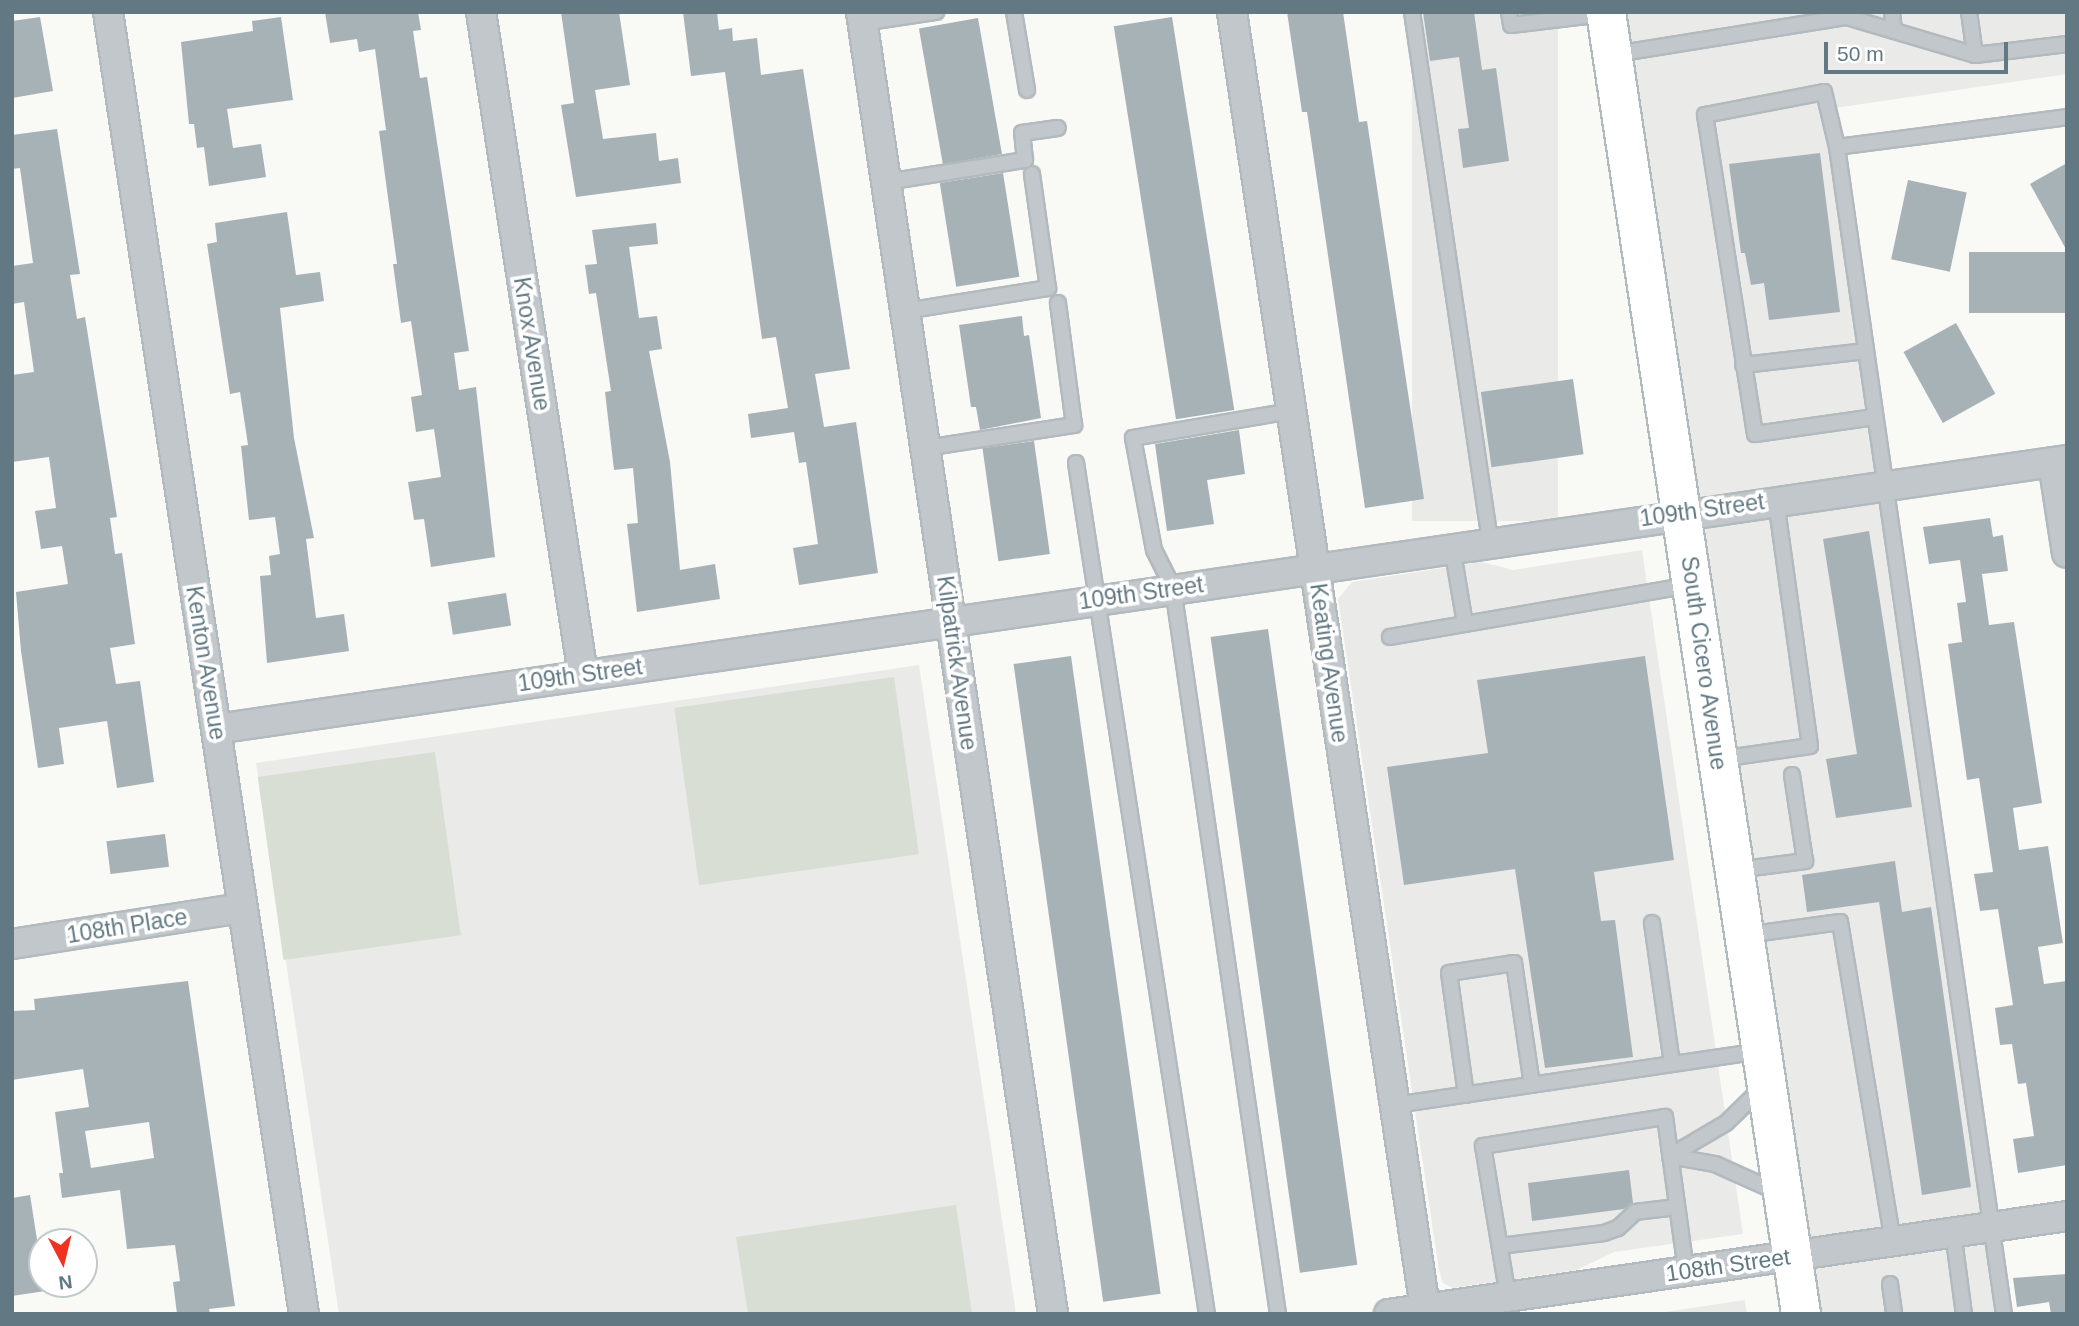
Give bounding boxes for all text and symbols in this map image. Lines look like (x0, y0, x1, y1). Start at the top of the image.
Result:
scale bar (1827, 28, 2011, 72)
text: 50 m (1837, 42, 1884, 65)
street label: Knox Avenue (508, 274, 556, 414)
street label: 109th Street (1638, 488, 1766, 532)
street label: South Cicero Avenue (1675, 554, 1733, 772)
street label: 109th Street (1077, 571, 1205, 615)
street label: Kilpatrick Avenue (931, 573, 983, 753)
street label: Keating Avenue (1304, 581, 1354, 745)
street label: Kenton Avenue (180, 583, 232, 743)
street label: 109th Street (516, 653, 644, 697)
street label: 108th Place (65, 903, 189, 949)
north arrow (28, 1228, 98, 1298)
street label: 108th Street (1664, 1243, 1792, 1287)
text: N (57, 1271, 73, 1294)

